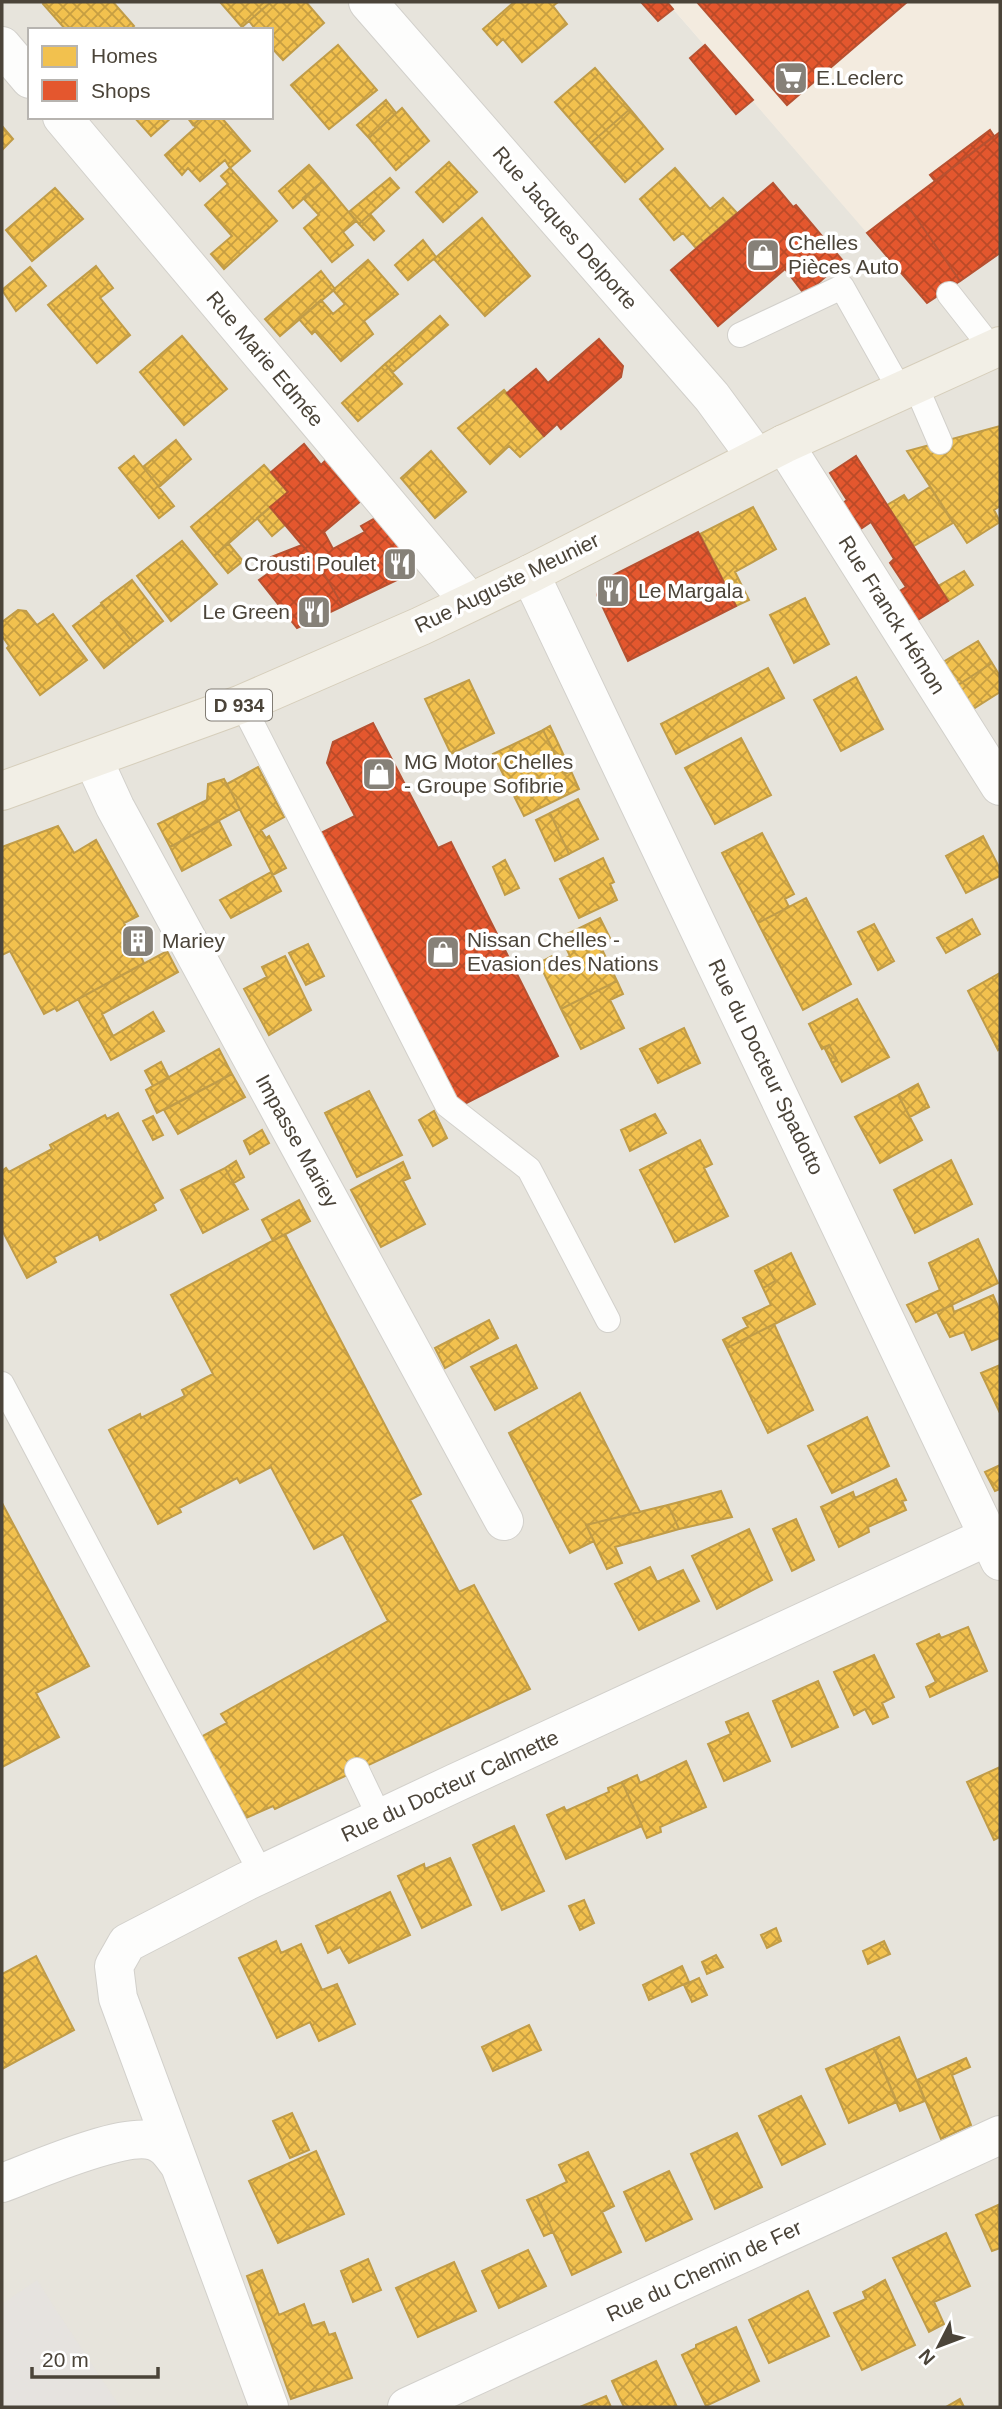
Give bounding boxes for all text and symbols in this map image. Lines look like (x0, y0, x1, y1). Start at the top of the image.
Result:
legend (28, 28, 273, 119)
text: Homes (91, 44, 158, 67)
supermarket icon: E.Leclerc (772, 59, 810, 97)
place label: E.Leclerc (816, 66, 904, 89)
text: Shops (91, 79, 151, 102)
street label: Rue Jacques Delporte (489, 142, 642, 314)
place label: Chelles Pièces Auto (788, 231, 899, 278)
shop icon: Chelles Pièces Auto (744, 236, 782, 274)
street label: Rue Marie Edmée (202, 286, 329, 431)
street label: Rue Auguste Meunier (411, 528, 603, 637)
street label: Rue Franck Hémon (834, 531, 950, 698)
restaurant icon: Crousti Poulet (381, 545, 419, 583)
place label: Crousti Poulet (244, 552, 376, 575)
restaurant icon: Le Margala (594, 572, 632, 610)
place label: Le Margala (638, 579, 743, 602)
restaurant icon: Le Green (295, 593, 333, 631)
place label: Le Green (202, 600, 290, 623)
road number: D 934 (206, 690, 272, 720)
place label: MG Motor Chelles - Groupe Sofibrie (404, 750, 573, 797)
shop icon: MG Motor Chelles - Groupe Sofibrie (360, 755, 398, 793)
building icon: Mariey (119, 922, 157, 960)
place label: Nissan Chelles - Evasion des Nations (467, 928, 658, 975)
place label: Mariey (162, 929, 226, 952)
shop icon: Nissan Chelles - Evasion des Nations (424, 933, 462, 971)
street label: Rue du Docteur Spadotto (704, 955, 829, 1178)
street label: Impasse Mariey (251, 1070, 344, 1212)
street label: Rue du Docteur Calmette (338, 1725, 562, 1846)
street label: Rue du Chemin de Fer (603, 2215, 805, 2326)
north arrow (904, 2311, 974, 2381)
scale bar (32, 2336, 158, 2380)
text: N (914, 2345, 939, 2369)
text: 20 m (42, 2348, 89, 2371)

